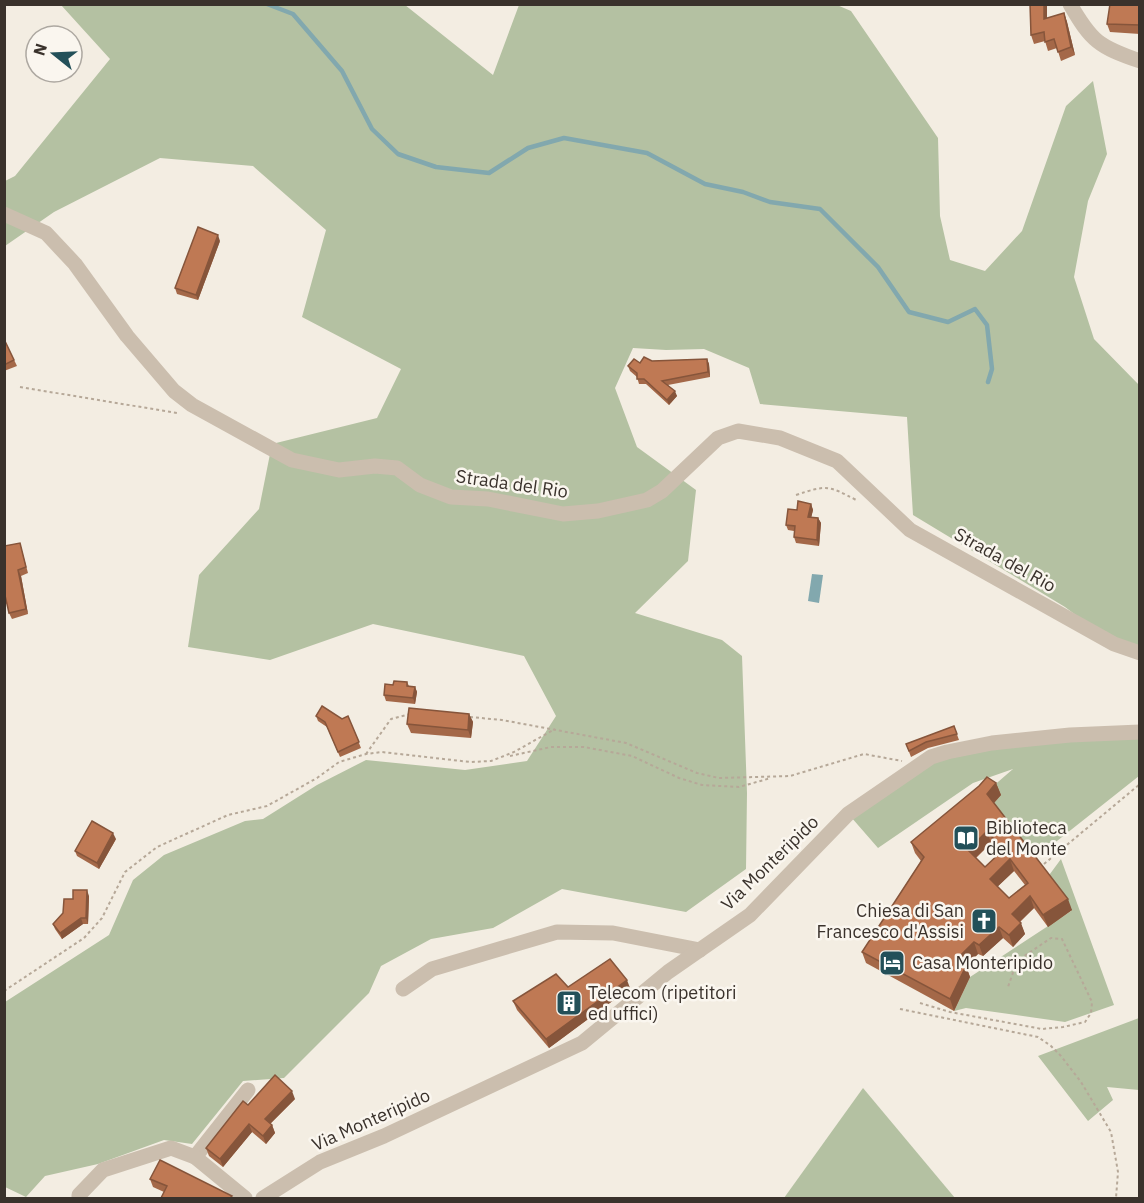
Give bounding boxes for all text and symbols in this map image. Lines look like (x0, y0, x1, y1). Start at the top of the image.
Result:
north arrow (24, 24, 84, 84)
text: N (28, 41, 51, 58)
street label: Strada del Rio (455, 464, 570, 503)
street label: Strada del Rio (950, 522, 1060, 597)
street label: Via Monteripido (716, 810, 823, 915)
place label: Biblioteca del Monte (986, 816, 1067, 860)
library icon: Biblioteca del Monte (951, 823, 981, 853)
place label: Chiesa di San Francesco d'Assisi (816, 899, 964, 943)
church icon: Chiesa di San Francesco d'Assisi (969, 906, 999, 936)
hotel icon: Casa Monteripido (877, 948, 907, 978)
place label: Casa Monteripido (912, 951, 1053, 974)
place label: Telecom (ripetitori ed uffici) (588, 981, 736, 1025)
building icon: Telecom (ripetitori ed uffici) (554, 988, 584, 1018)
street label: Via Monteripido (308, 1083, 433, 1156)

